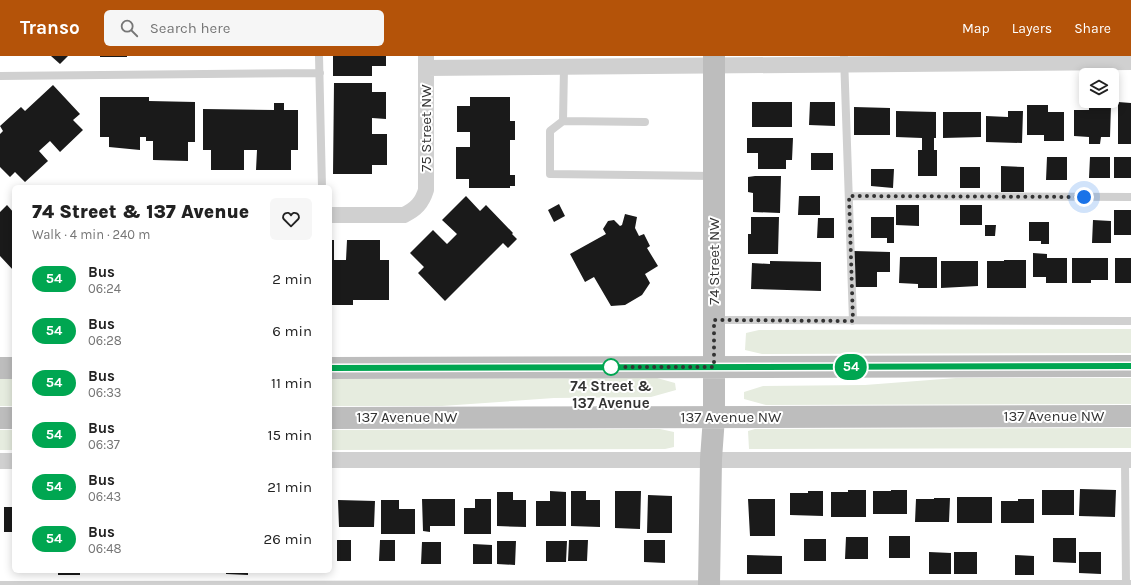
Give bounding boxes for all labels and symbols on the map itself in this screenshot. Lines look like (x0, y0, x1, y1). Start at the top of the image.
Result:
street label: 75 Street NW (417, 84, 435, 172)
your location (1074, 187, 1094, 207)
street label: 74 Street NW (705, 217, 723, 305)
line badge: 54 (833, 354, 869, 380)
marker: 74 Street & 137 Avenue (602, 358, 620, 376)
place label: 74 Street & 137 Avenue (570, 377, 652, 412)
street label: 137 Avenue NW (1003, 407, 1105, 425)
street label: 137 Avenue NW (356, 408, 458, 426)
street label: 137 Avenue NW (680, 408, 782, 426)

